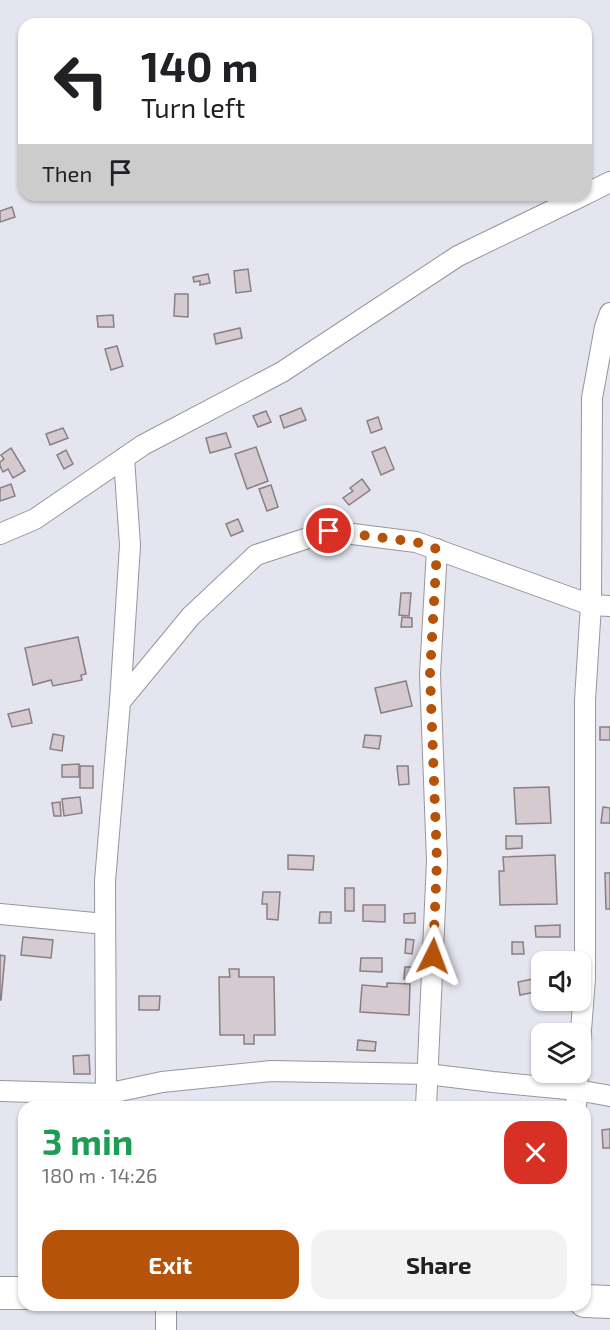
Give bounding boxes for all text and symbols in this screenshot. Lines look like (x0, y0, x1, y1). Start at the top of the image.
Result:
text: 140 m (141, 40, 258, 90)
icon: left (42, 42, 120, 120)
text: Turn left (141, 91, 245, 123)
icon: arrive (104, 156, 137, 189)
text: Then (42, 160, 92, 186)
pin (303, 505, 354, 556)
icon: arrive (312, 514, 345, 547)
position arrow (401, 924, 465, 988)
map controls (531, 951, 591, 1083)
button: sound (531, 951, 591, 1011)
button: layers (531, 1023, 591, 1083)
text: 3 min (42, 1119, 133, 1162)
button: close (504, 1121, 567, 1184)
text: 180 m · 14:26 (42, 1163, 157, 1187)
button: Exit (42, 1230, 299, 1299)
button: Share (311, 1230, 567, 1299)

